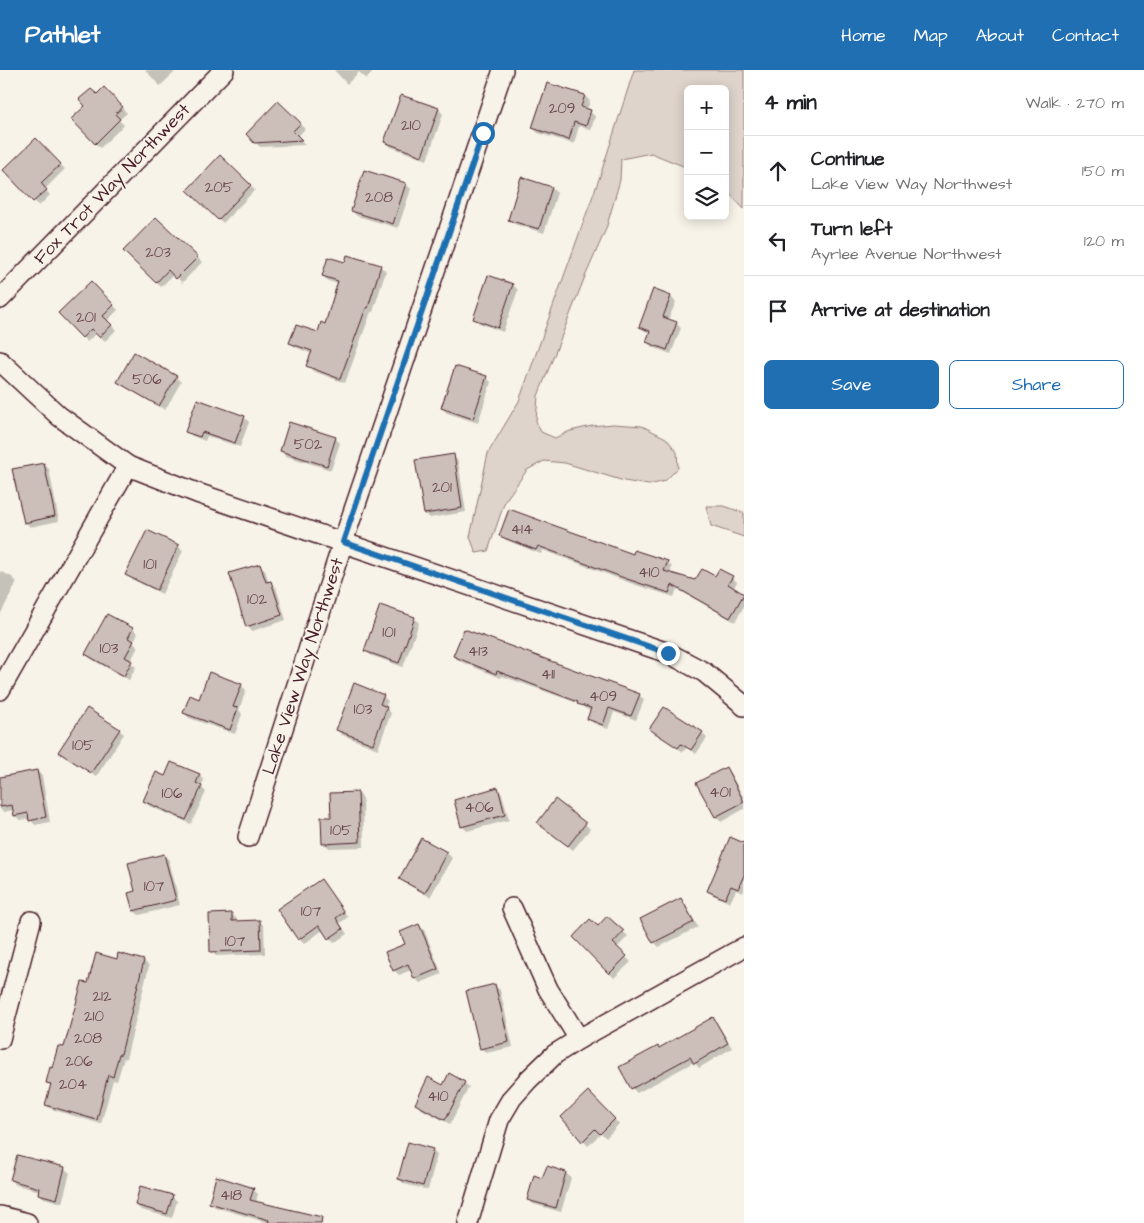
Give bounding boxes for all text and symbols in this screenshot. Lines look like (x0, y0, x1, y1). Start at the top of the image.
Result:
text: Pathlet (25, 18, 101, 52)
text: Home (841, 23, 886, 48)
text: Map (914, 23, 948, 48)
text: About (976, 23, 1024, 48)
text: Contact (1052, 23, 1119, 48)
map controls (684, 85, 729, 220)
button: + (684, 85, 729, 130)
text: 4 min (764, 88, 817, 117)
text: Walk · 270 m (1025, 92, 1124, 114)
street label: Fox Trot Way Northwest (28, 97, 197, 271)
house number: 209 (549, 98, 575, 119)
house number: 210 (401, 115, 422, 136)
route start (472, 122, 495, 145)
button: − (684, 130, 729, 175)
text: Continue (811, 146, 885, 173)
icon: ahead (764, 157, 792, 185)
text: 150 m (1082, 160, 1124, 182)
text: Lake View Way Northwest (811, 173, 1012, 195)
button: layers (684, 175, 729, 220)
house number: 205 (205, 177, 234, 198)
house number: 208 (365, 187, 393, 208)
text: Turn left (811, 216, 892, 243)
icon: left (764, 227, 792, 255)
text: 120 m (1084, 230, 1124, 252)
house number: 203 (145, 242, 171, 263)
text: Ayrlee Avenue Northwest (811, 243, 1002, 265)
icon: arrive (764, 297, 792, 325)
text: Arrive at destination (811, 297, 990, 324)
house number: 201 (76, 307, 96, 328)
button: Save (764, 360, 939, 409)
button: Share (949, 360, 1124, 409)
house number: 506 (132, 369, 162, 390)
house number: 502 (294, 434, 323, 455)
house number: 201 (432, 477, 452, 498)
house number: 414 (511, 519, 533, 540)
house number: 101 (143, 554, 157, 575)
street label: Lake View Way Northwest (256, 554, 351, 778)
house number: 410 (638, 562, 660, 583)
house number: 102 (247, 589, 267, 610)
house number: 101 (382, 622, 396, 643)
house number: 103 (99, 638, 119, 659)
house number: 413 (468, 641, 488, 662)
route end (657, 642, 680, 665)
house number: 411 (541, 664, 555, 685)
house number: 409 (589, 686, 617, 707)
house number: 103 (353, 699, 373, 720)
house number: 105 (72, 735, 94, 756)
house number: 401 (709, 782, 731, 803)
house number: 106 (162, 783, 183, 804)
house number: 406 (464, 797, 494, 818)
house number: 105 (330, 820, 352, 841)
house number: 107 (144, 876, 164, 897)
house number: 107 (301, 901, 321, 922)
house number: 107 (225, 931, 245, 952)
house number: 212 (92, 986, 112, 1007)
house number: 210 (84, 1006, 105, 1027)
house number: 208 (74, 1028, 102, 1049)
house number: 206 (65, 1051, 93, 1072)
house number: 204 (59, 1074, 87, 1095)
house number: 410 (427, 1086, 449, 1107)
house number: 418 (220, 1185, 242, 1206)

